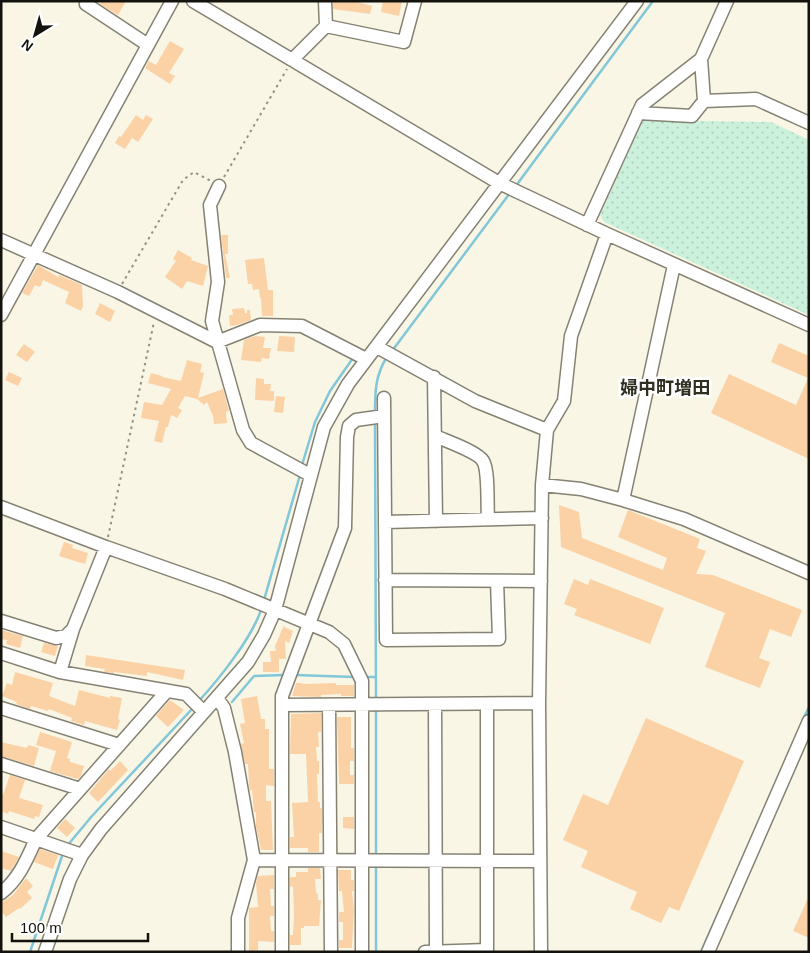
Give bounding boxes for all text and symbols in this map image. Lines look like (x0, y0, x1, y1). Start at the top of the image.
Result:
north arrow (10, 10, 60, 60)
text: N (18, 36, 36, 55)
district label: 婦中町増田 (620, 378, 710, 398)
scale bar (12, 910, 149, 942)
text: 100 m (20, 919, 62, 936)

